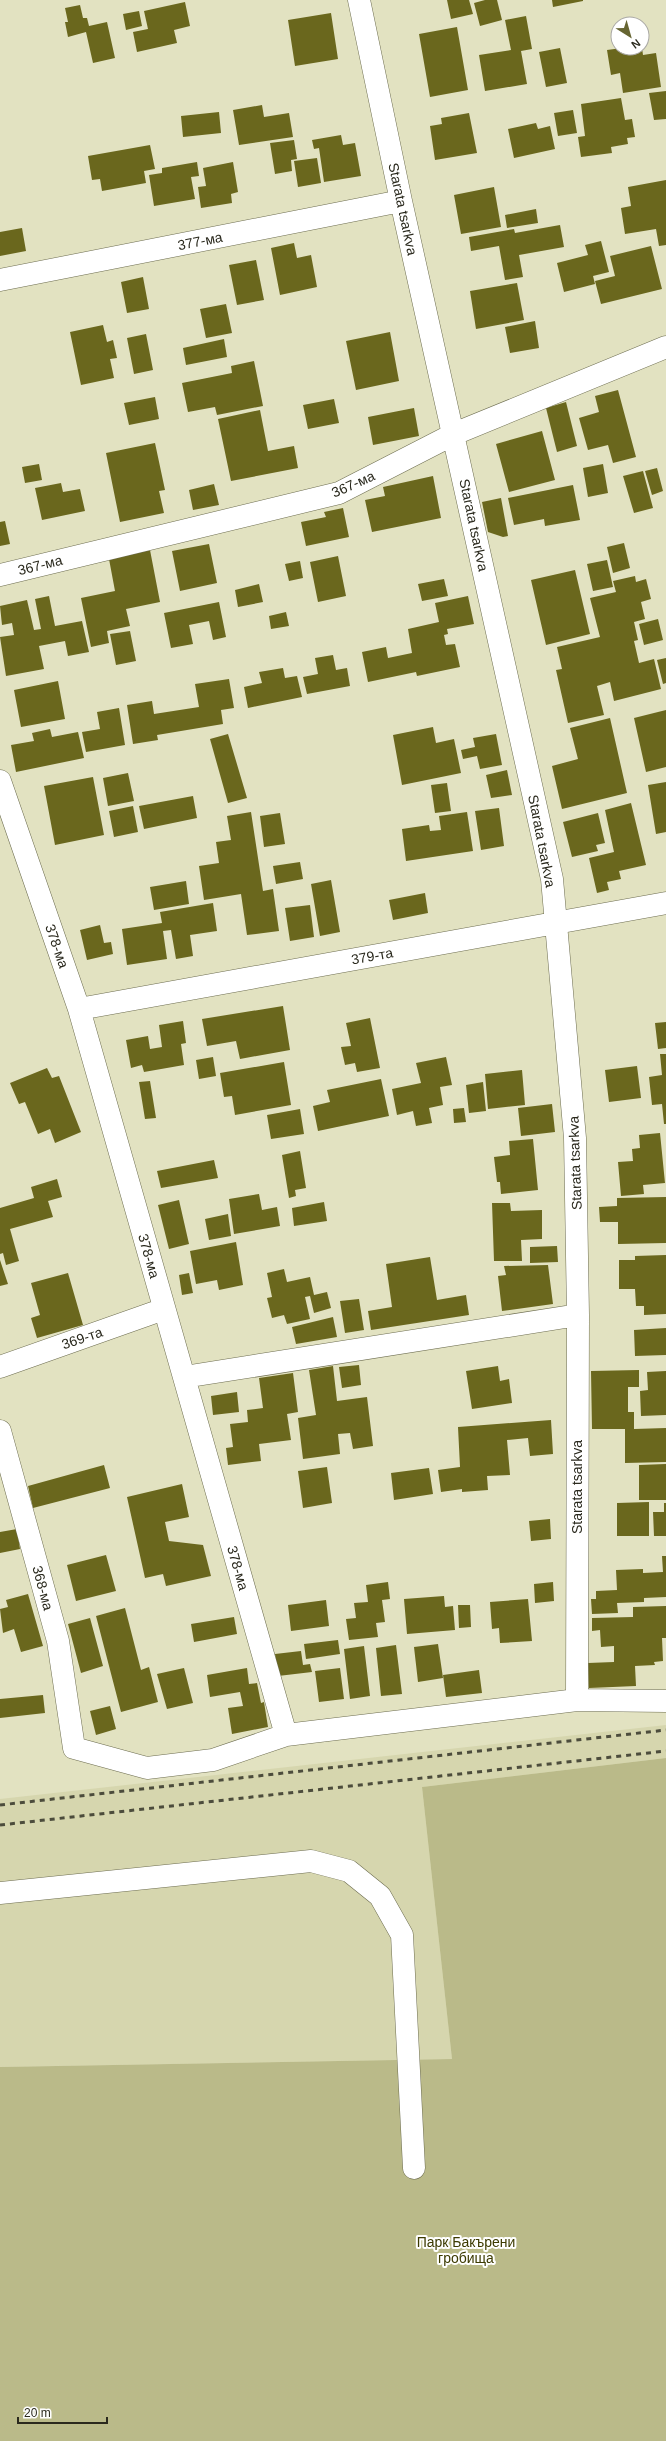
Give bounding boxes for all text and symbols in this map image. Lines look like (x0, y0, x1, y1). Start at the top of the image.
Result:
north arrow (610, 16, 650, 56)
text: N (629, 37, 643, 51)
street label: Starata tsarkva (385, 161, 421, 257)
street label: 377-ма (176, 229, 224, 253)
street label: 367-ма (329, 467, 377, 501)
street label: Starata tsarkva (456, 477, 492, 573)
street label: 367-ма (16, 552, 64, 578)
street label: Starata tsarkva (525, 793, 559, 889)
street label: 378-ма (42, 922, 72, 970)
street label: 379-та (350, 944, 394, 968)
street label: Starata tsarkva (565, 1115, 585, 1210)
street label: 378-ма (135, 1232, 163, 1280)
street label: 369-та (60, 1324, 105, 1352)
street label: Starata tsarkva (569, 1440, 585, 1534)
street label: 378-ма (224, 1544, 252, 1592)
street label: 368-ма (29, 1564, 57, 1612)
park label: Парк Бакърени гробища (417, 2234, 515, 2266)
scale bar (18, 2399, 107, 2425)
text: 20 m (24, 2406, 51, 2420)

